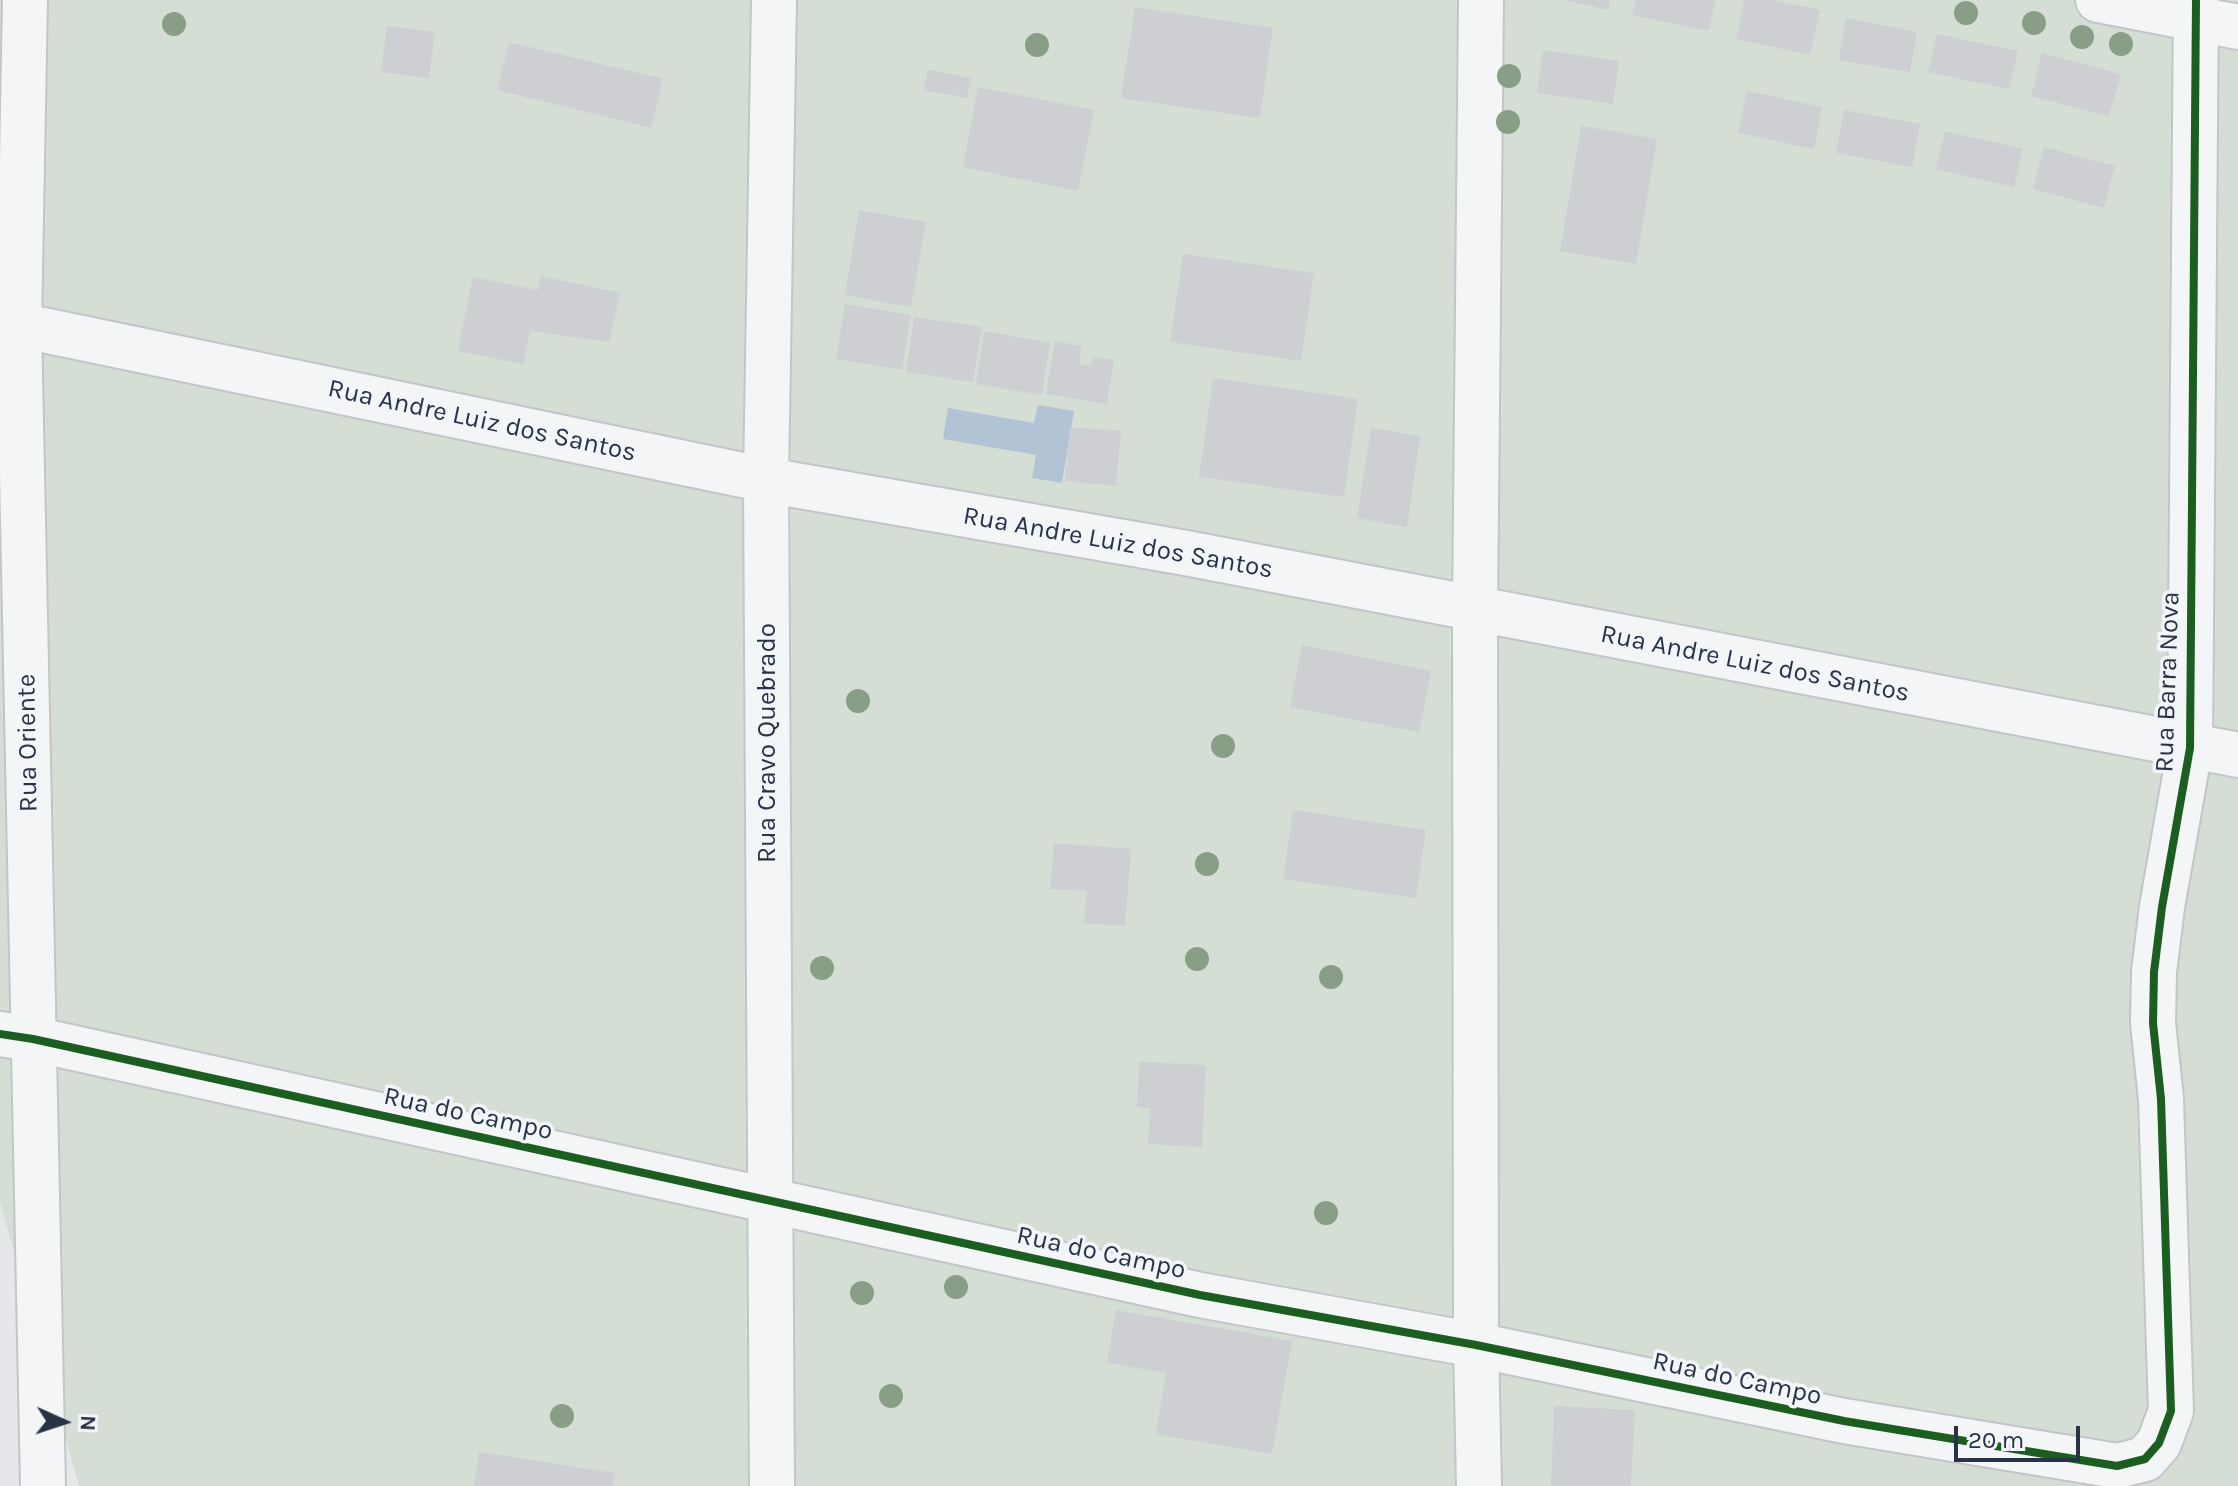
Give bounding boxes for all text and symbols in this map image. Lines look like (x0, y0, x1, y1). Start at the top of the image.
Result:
street label: Rua Andre Luiz dos Santos (325, 373, 639, 469)
street label: Rua Andre Luiz dos Santos (961, 500, 1275, 586)
street label: Rua Barra Nova (2149, 591, 2187, 773)
street label: Rua Andre Luiz dos Santos (1598, 619, 1912, 709)
street label: Rua Cravo Quebrado (752, 623, 784, 863)
street label: Rua Oriente (11, 674, 45, 812)
street label: Rua do Campo (381, 1081, 555, 1147)
street label: Rua do Campo (1014, 1220, 1188, 1286)
street label: Rua do Campo (1650, 1346, 1824, 1412)
north arrow (24, 1382, 104, 1462)
scale bar (1958, 1410, 2084, 1460)
text: N (75, 1415, 101, 1432)
text: 20 m (1968, 1426, 2024, 1454)

